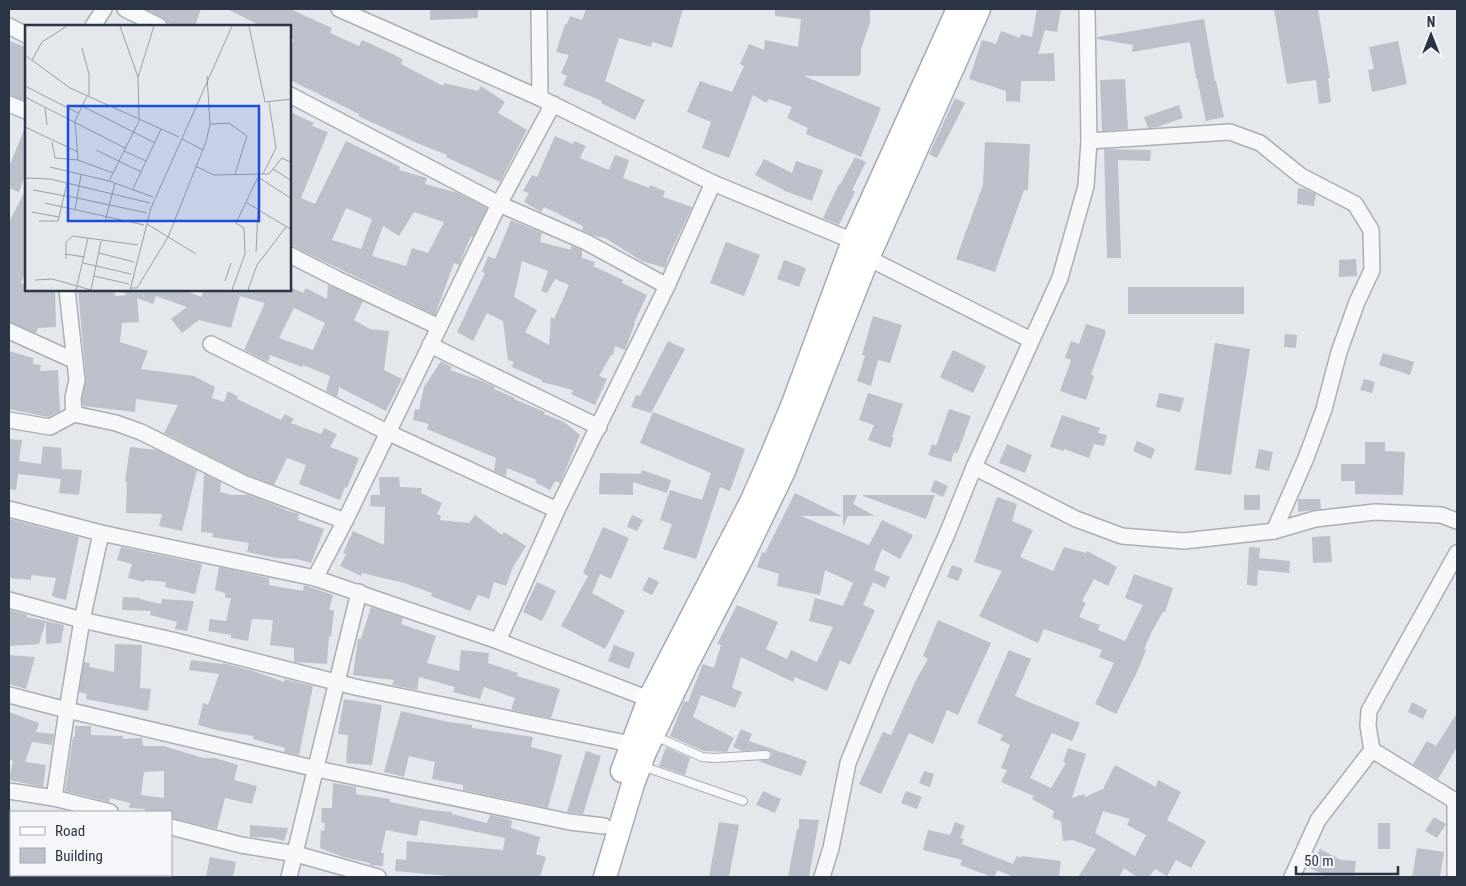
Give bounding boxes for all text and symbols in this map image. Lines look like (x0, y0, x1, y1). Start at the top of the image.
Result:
north arrow (1406, 10, 1456, 60)
text: N (1427, 14, 1435, 30)
inset map (25, 25, 291, 291)
legend (10, 811, 172, 876)
text: Road (55, 822, 85, 840)
scale bar (1296, 844, 1398, 876)
text: Building (55, 847, 103, 865)
text: 50 m (1304, 852, 1334, 870)

